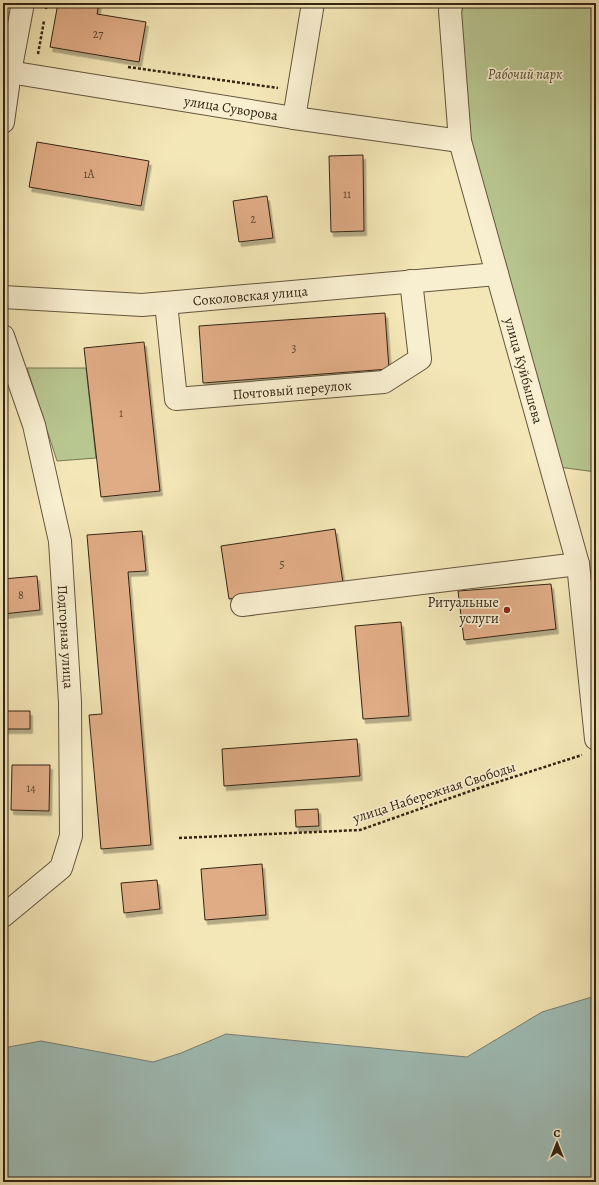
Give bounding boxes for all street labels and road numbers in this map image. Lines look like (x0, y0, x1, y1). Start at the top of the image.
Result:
street label: улица Суворова (182, 91, 280, 125)
street label: Соколовская улица (192, 282, 309, 311)
street label: улица Куйбышева (499, 315, 548, 426)
street label: Почтовый переулок (232, 376, 353, 404)
street label: Подгорная улица (53, 584, 78, 690)
street label: улица Набережная Свободы (349, 757, 518, 828)

